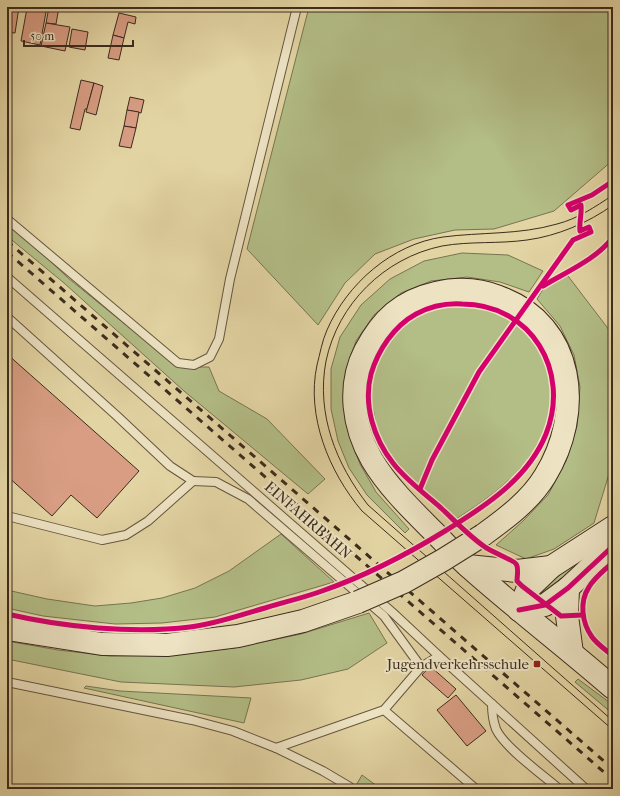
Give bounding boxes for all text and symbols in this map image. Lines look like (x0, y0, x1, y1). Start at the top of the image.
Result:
scale bar (24, 22, 133, 48)
text: 50 m (30, 29, 54, 43)
street label: EINFAHRBAHN (261, 477, 356, 563)
place label: Jugendverkehrsschule (386, 655, 530, 673)
marker: Jugendverkehrsschule (532, 659, 542, 669)

